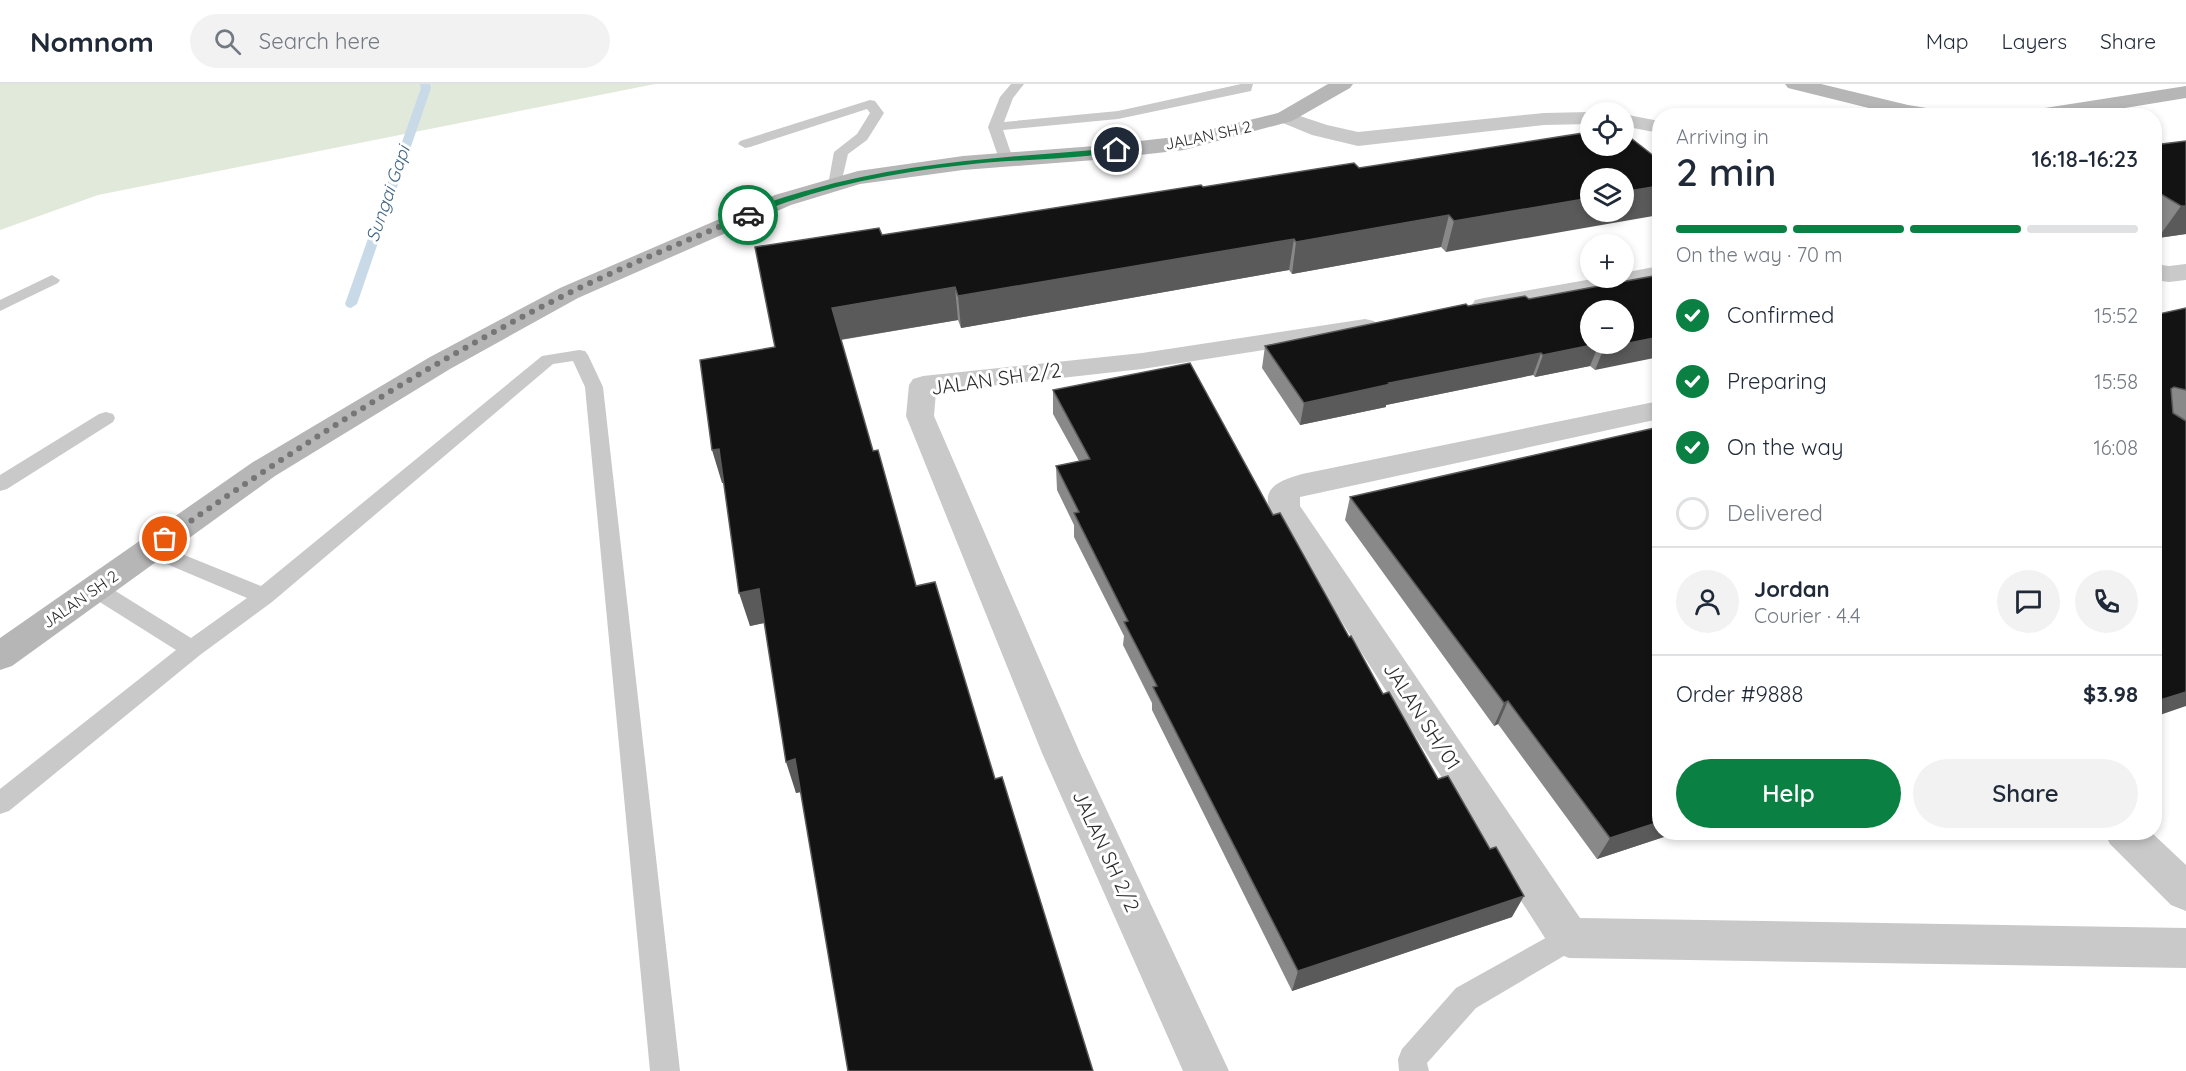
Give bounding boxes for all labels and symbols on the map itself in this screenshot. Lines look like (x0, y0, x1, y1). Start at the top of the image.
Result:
street label: JALAN SH 2 (1163, 116, 1253, 154)
pin (1091, 124, 1142, 175)
water label: Sungai Gapi (360, 141, 415, 245)
courier (718, 185, 778, 245)
street label: JALAN SH 2/2 (929, 357, 1063, 400)
pin (139, 513, 190, 564)
street label: JALAN SH 2 (38, 566, 122, 632)
street label: JALAN SH/01 (1378, 657, 1466, 774)
street label: JALAN SH 2/2 (1067, 786, 1146, 916)

